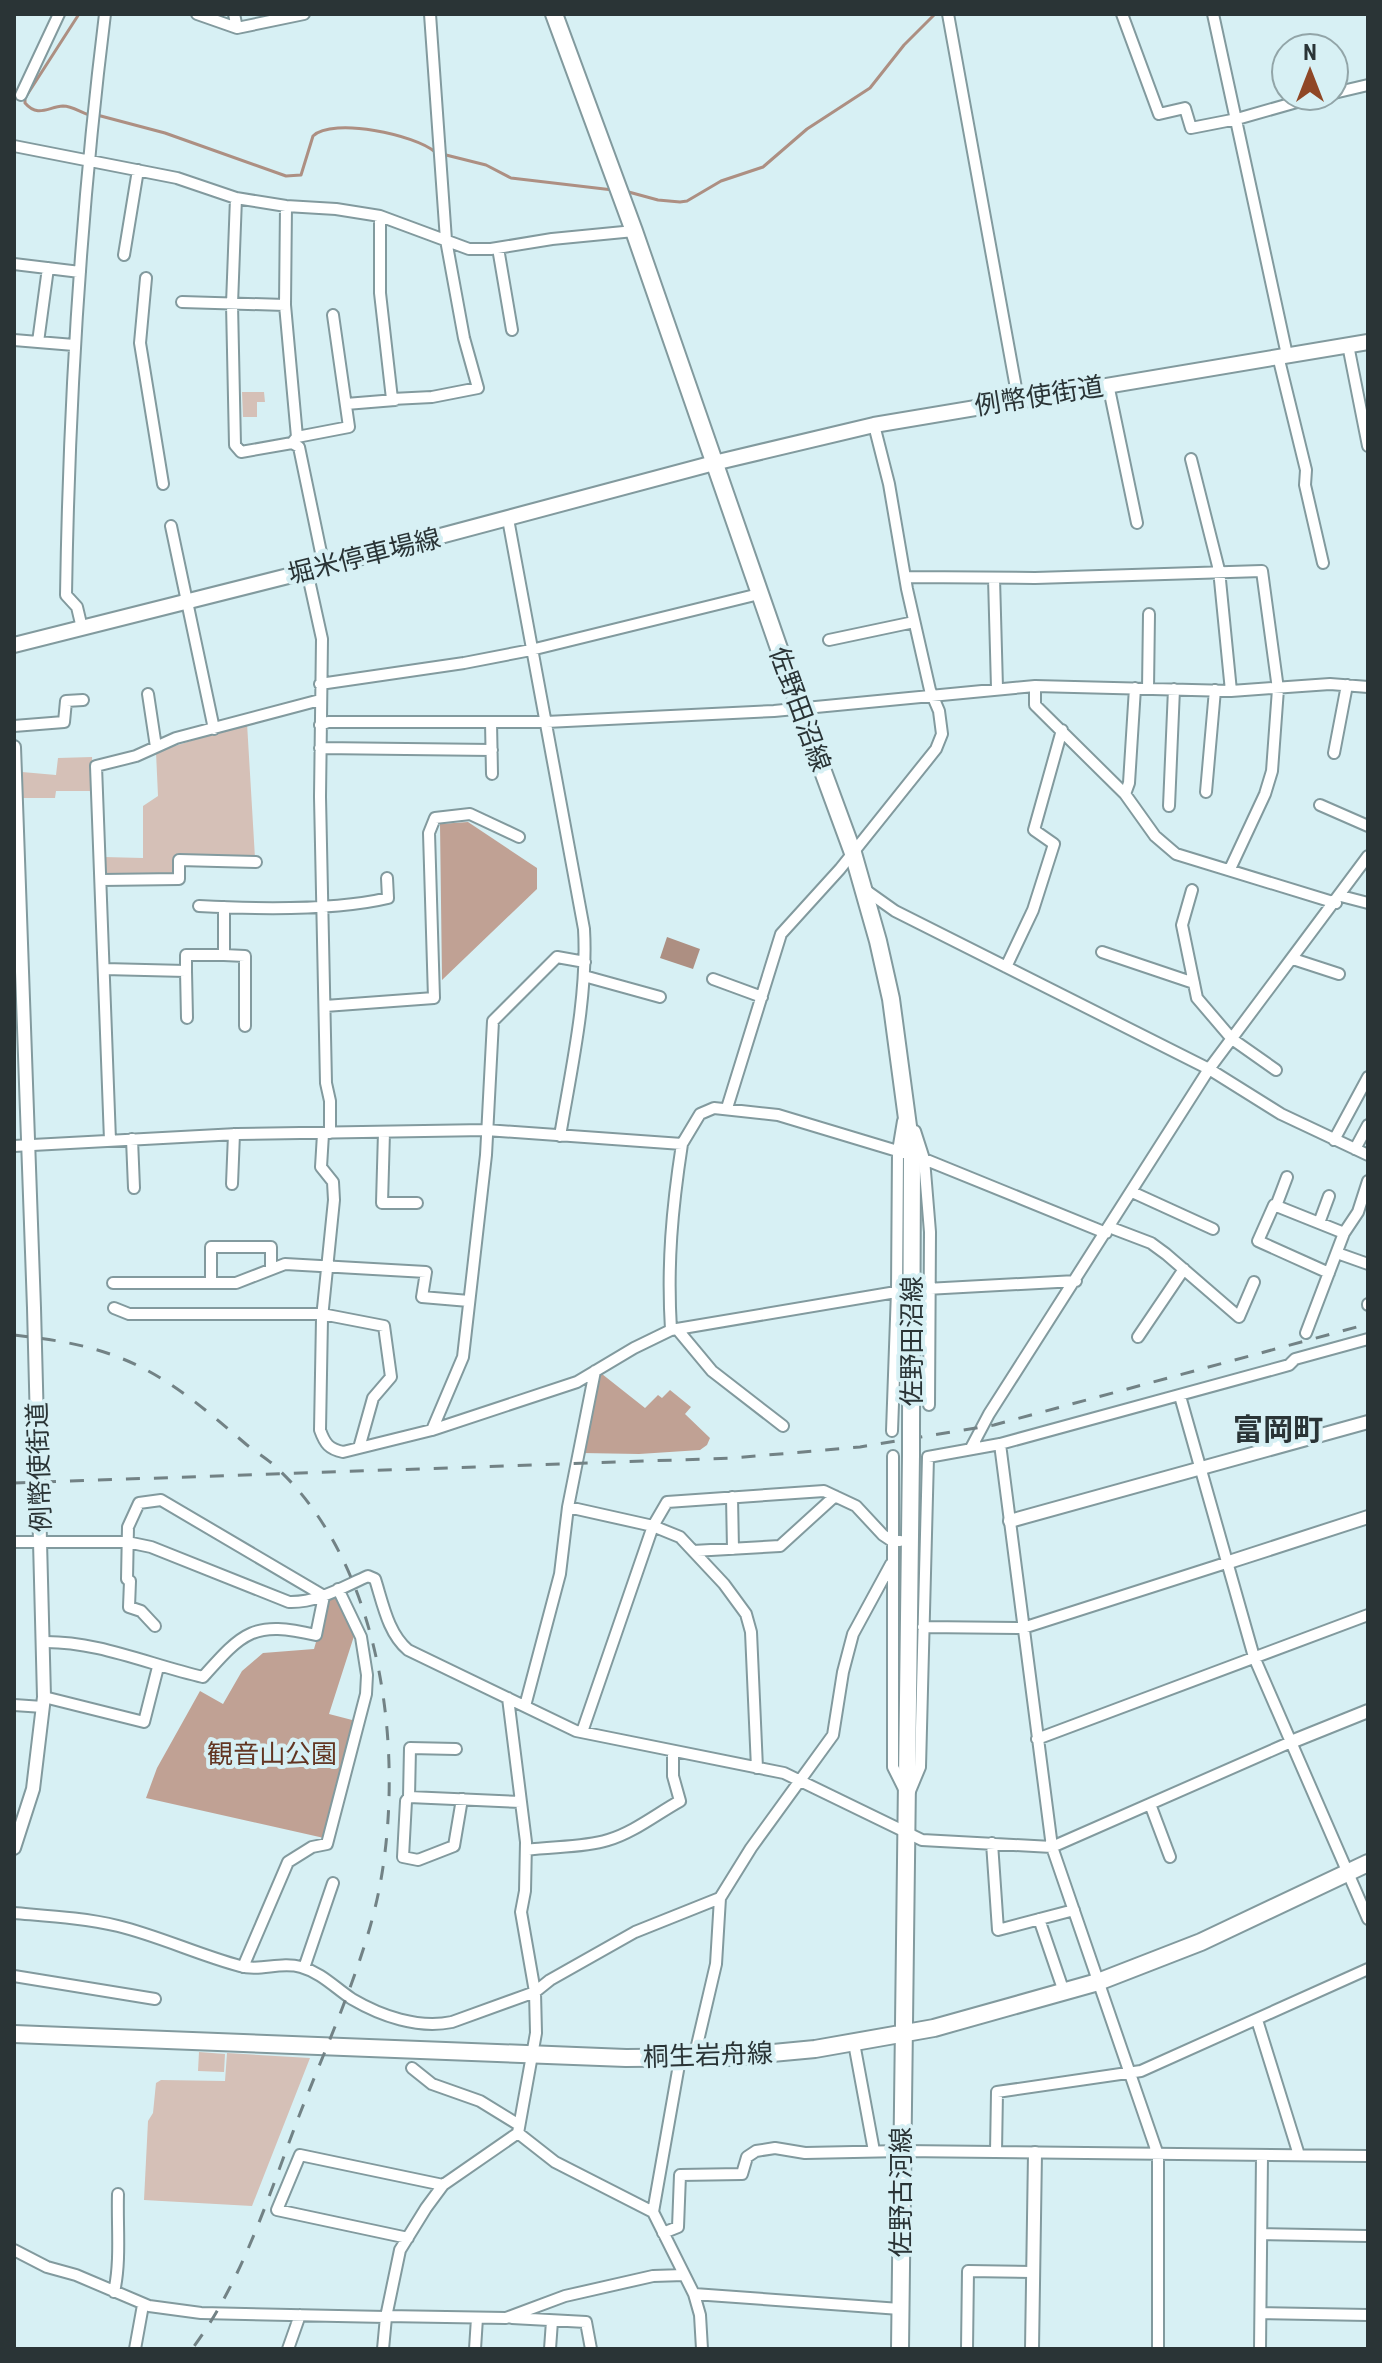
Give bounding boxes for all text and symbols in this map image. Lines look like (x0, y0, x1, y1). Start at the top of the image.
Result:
north arrow (1270, 32, 1350, 112)
text: N (1303, 40, 1317, 65)
street label: 例幣使街道 (972, 371, 1106, 421)
street label: 堀米停車場線 (285, 523, 443, 589)
street label: 佐野田沼線 (764, 643, 836, 775)
street label: 佐野田沼線 (897, 1276, 927, 1406)
street label: 例幣使街道 (22, 1402, 56, 1532)
district label: 富岡町 (1233, 1412, 1323, 1447)
park label: 観音山公園 (207, 1739, 337, 1769)
street label: 桐生岩舟線 (643, 2038, 773, 2072)
street label: 佐野古河線 (886, 2127, 916, 2257)

